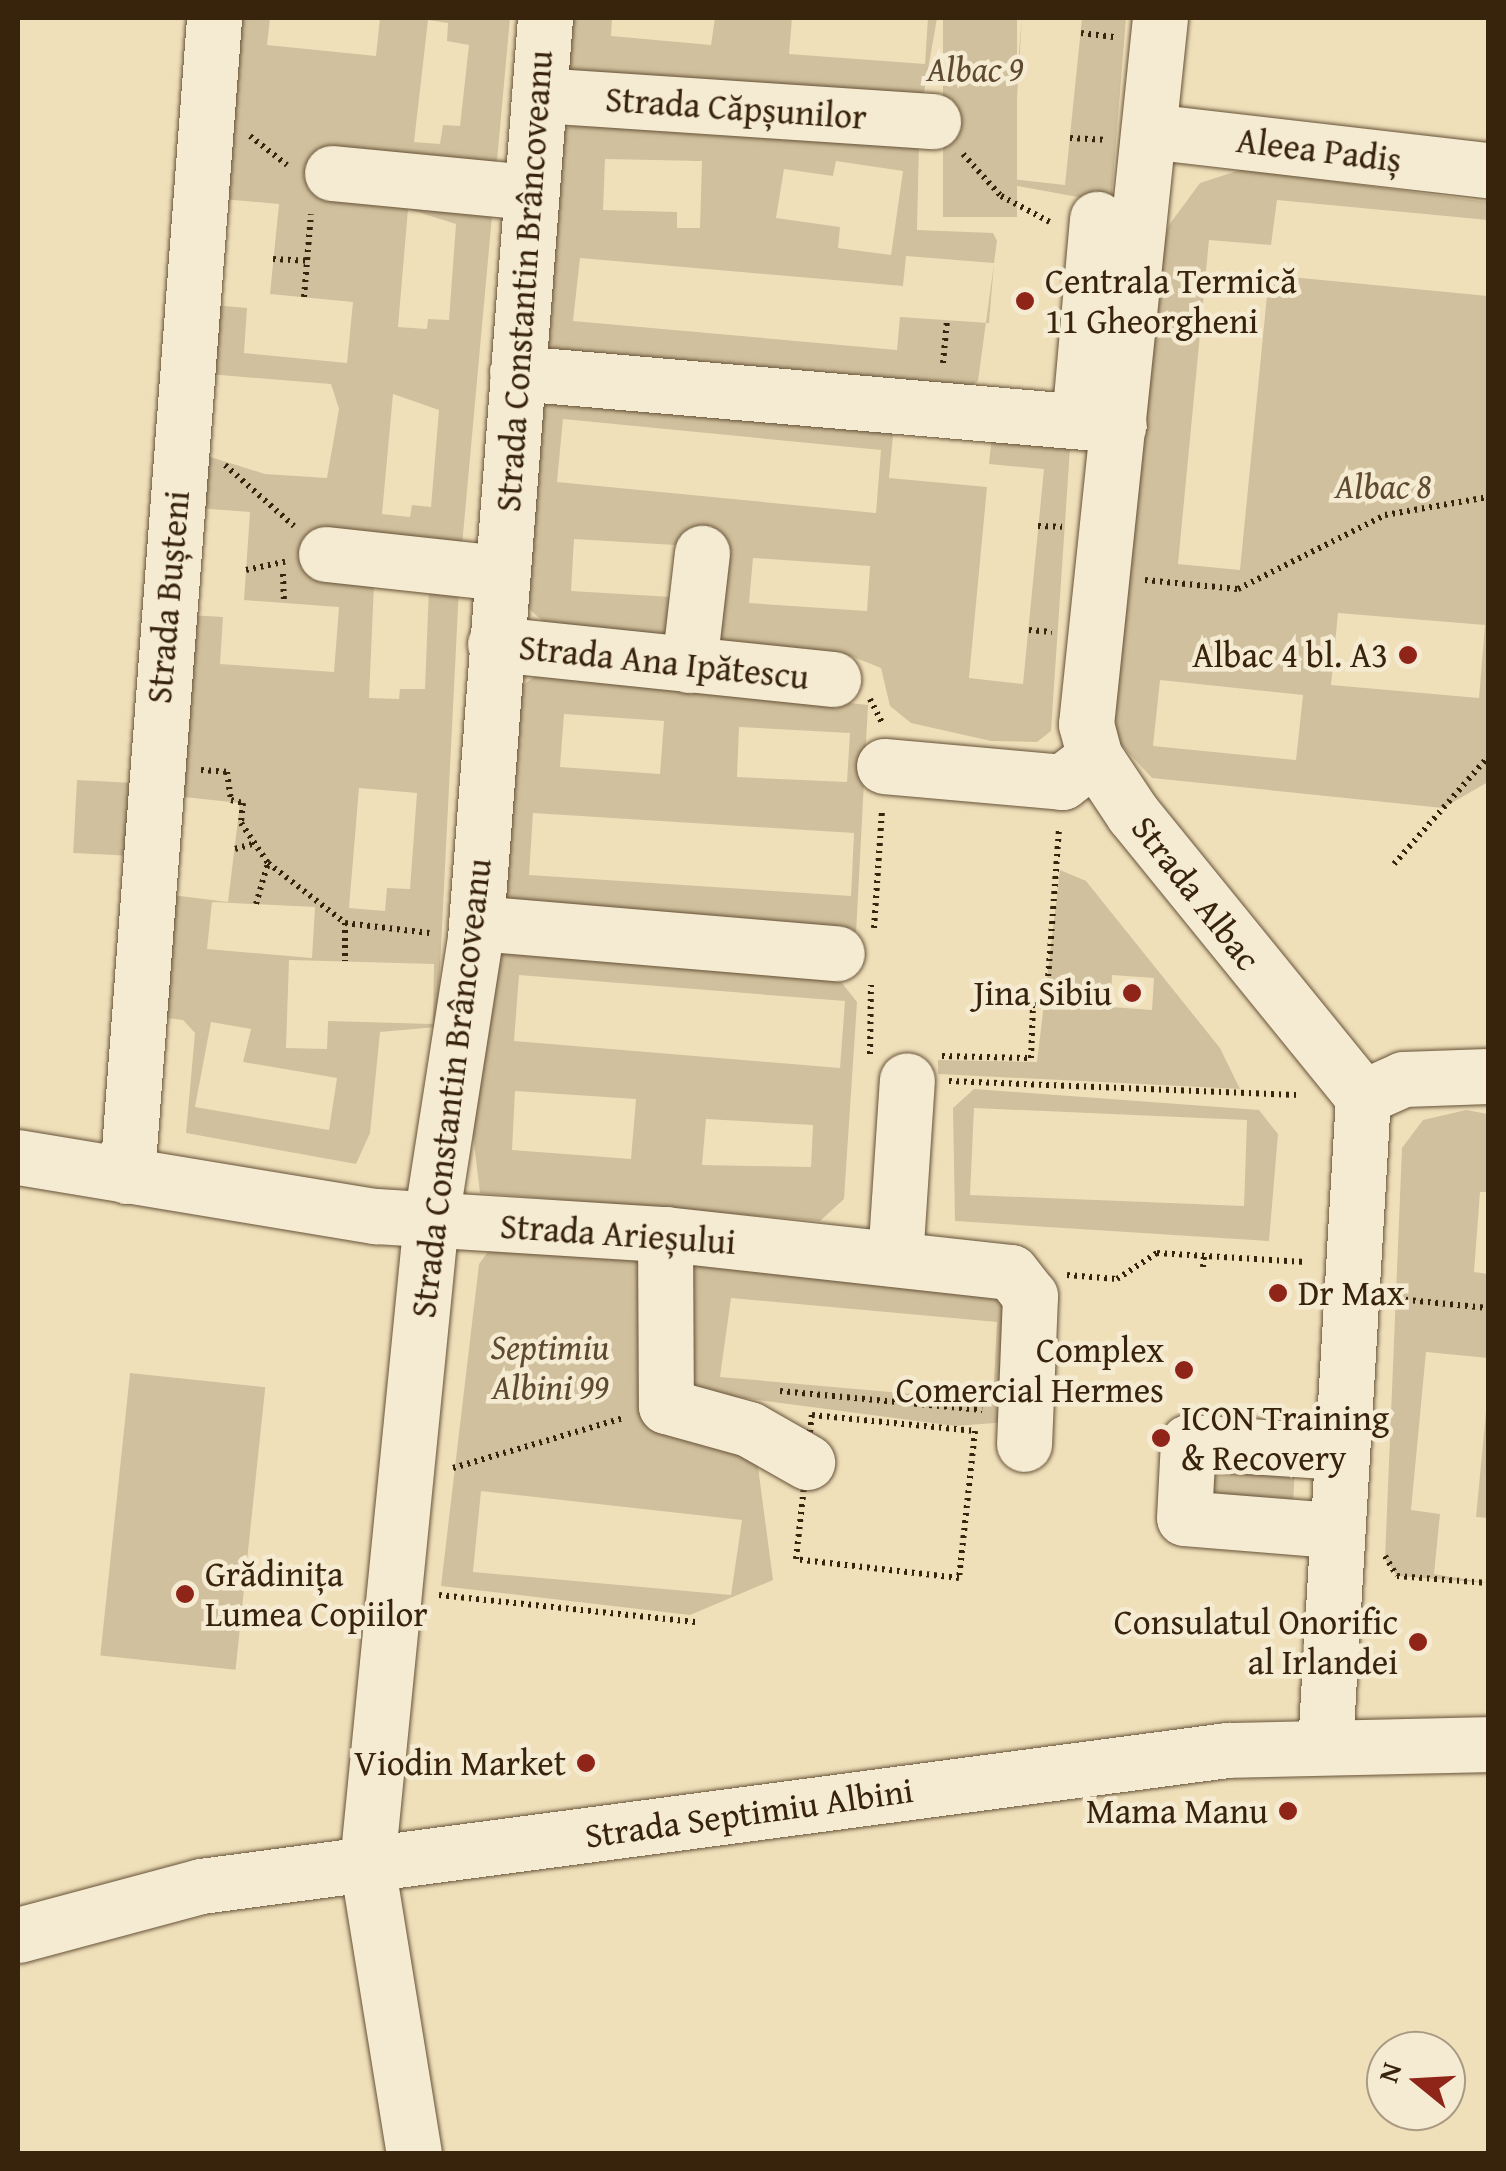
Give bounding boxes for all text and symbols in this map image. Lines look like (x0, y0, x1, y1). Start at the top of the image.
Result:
park label: Albac 9 (926, 48, 1024, 90)
street label: Strada Constantin Brâncoveanu (487, 49, 561, 513)
street label: Strada Căpșunilor (604, 78, 868, 138)
street label: Aleea Padiș (1234, 119, 1404, 181)
place label: Centrala Termică 11 Gheorgheni (1045, 260, 1297, 342)
marker: Centrala Termică 11 Gheorgheni (1014, 290, 1036, 312)
park label: Albac 8 (1334, 465, 1432, 507)
street label: Strada Bușteni (138, 489, 198, 705)
street label: Strada Ana Ipătescu (517, 626, 811, 698)
place label: Albac 4 bl. A3 (1192, 634, 1388, 676)
marker: Albac 4 bl. A3 (1397, 644, 1419, 666)
street label: Strada Albac (1123, 807, 1269, 979)
street label: Strada Constantin Brâncoveanu (402, 856, 500, 1320)
place label: Jina Sibiu (973, 972, 1112, 1014)
marker: Jina Sibiu (1121, 982, 1143, 1004)
street label: Strada Arieșului (499, 1205, 737, 1263)
place label: Dr Max (1298, 1272, 1404, 1314)
marker: Dr Max (1267, 1282, 1289, 1304)
park label: Septimiu Albini 99 (490, 1326, 610, 1408)
place label: Complex Comercial Hermes (896, 1329, 1164, 1411)
marker: Complex Comercial Hermes (1173, 1359, 1195, 1381)
place label: ICON Training & Recovery (1181, 1397, 1389, 1479)
marker: ICON Training & Recovery (1150, 1427, 1172, 1449)
place label: Grădinița Lumea Copiilor (205, 1553, 428, 1635)
marker: Grădinița Lumea Copiilor (174, 1583, 196, 1605)
place label: Consulatul Onorific al Irlandei (1114, 1601, 1398, 1683)
marker: Consulatul Onorific al Irlandei (1407, 1631, 1429, 1653)
place label: Viodin Market (354, 1742, 566, 1784)
marker: Viodin Market (575, 1752, 597, 1774)
street label: Strada Septimiu Albini (582, 1769, 916, 1857)
place label: Mama Manu (1086, 1790, 1268, 1832)
marker: Mama Manu (1277, 1800, 1299, 1822)
north arrow (1366, 2031, 1466, 2131)
text: N (1367, 2057, 1411, 2087)

